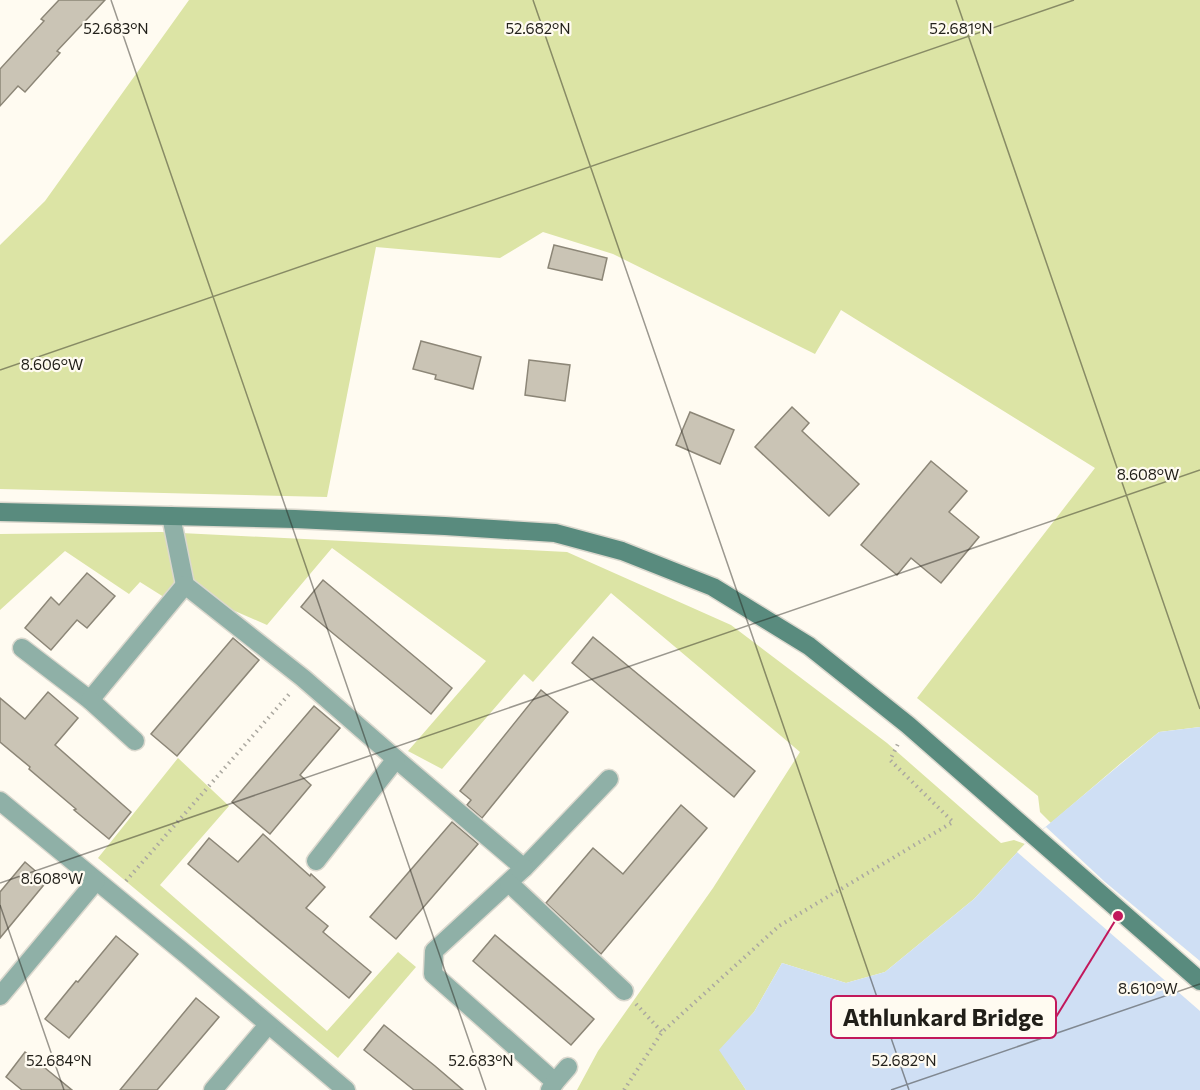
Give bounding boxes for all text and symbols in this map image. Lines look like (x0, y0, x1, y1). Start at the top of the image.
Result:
text: 52.683°N (83, 19, 149, 37)
text: 52.682°N (505, 19, 571, 37)
text: 52.681°N (929, 19, 993, 37)
text: 8.606°W (21, 355, 83, 373)
text: 8.608°W (1117, 465, 1179, 483)
text: 8.608°W (21, 869, 83, 887)
text: 8.610°W (1118, 979, 1178, 997)
callout: Athlunkard Bridge (831, 996, 1056, 1038)
text: Athlunkard Bridge (842, 1002, 1044, 1031)
text: 52.684°N (26, 1051, 92, 1069)
text: 52.683°N (448, 1051, 514, 1069)
text: 52.682°N (871, 1051, 937, 1069)

